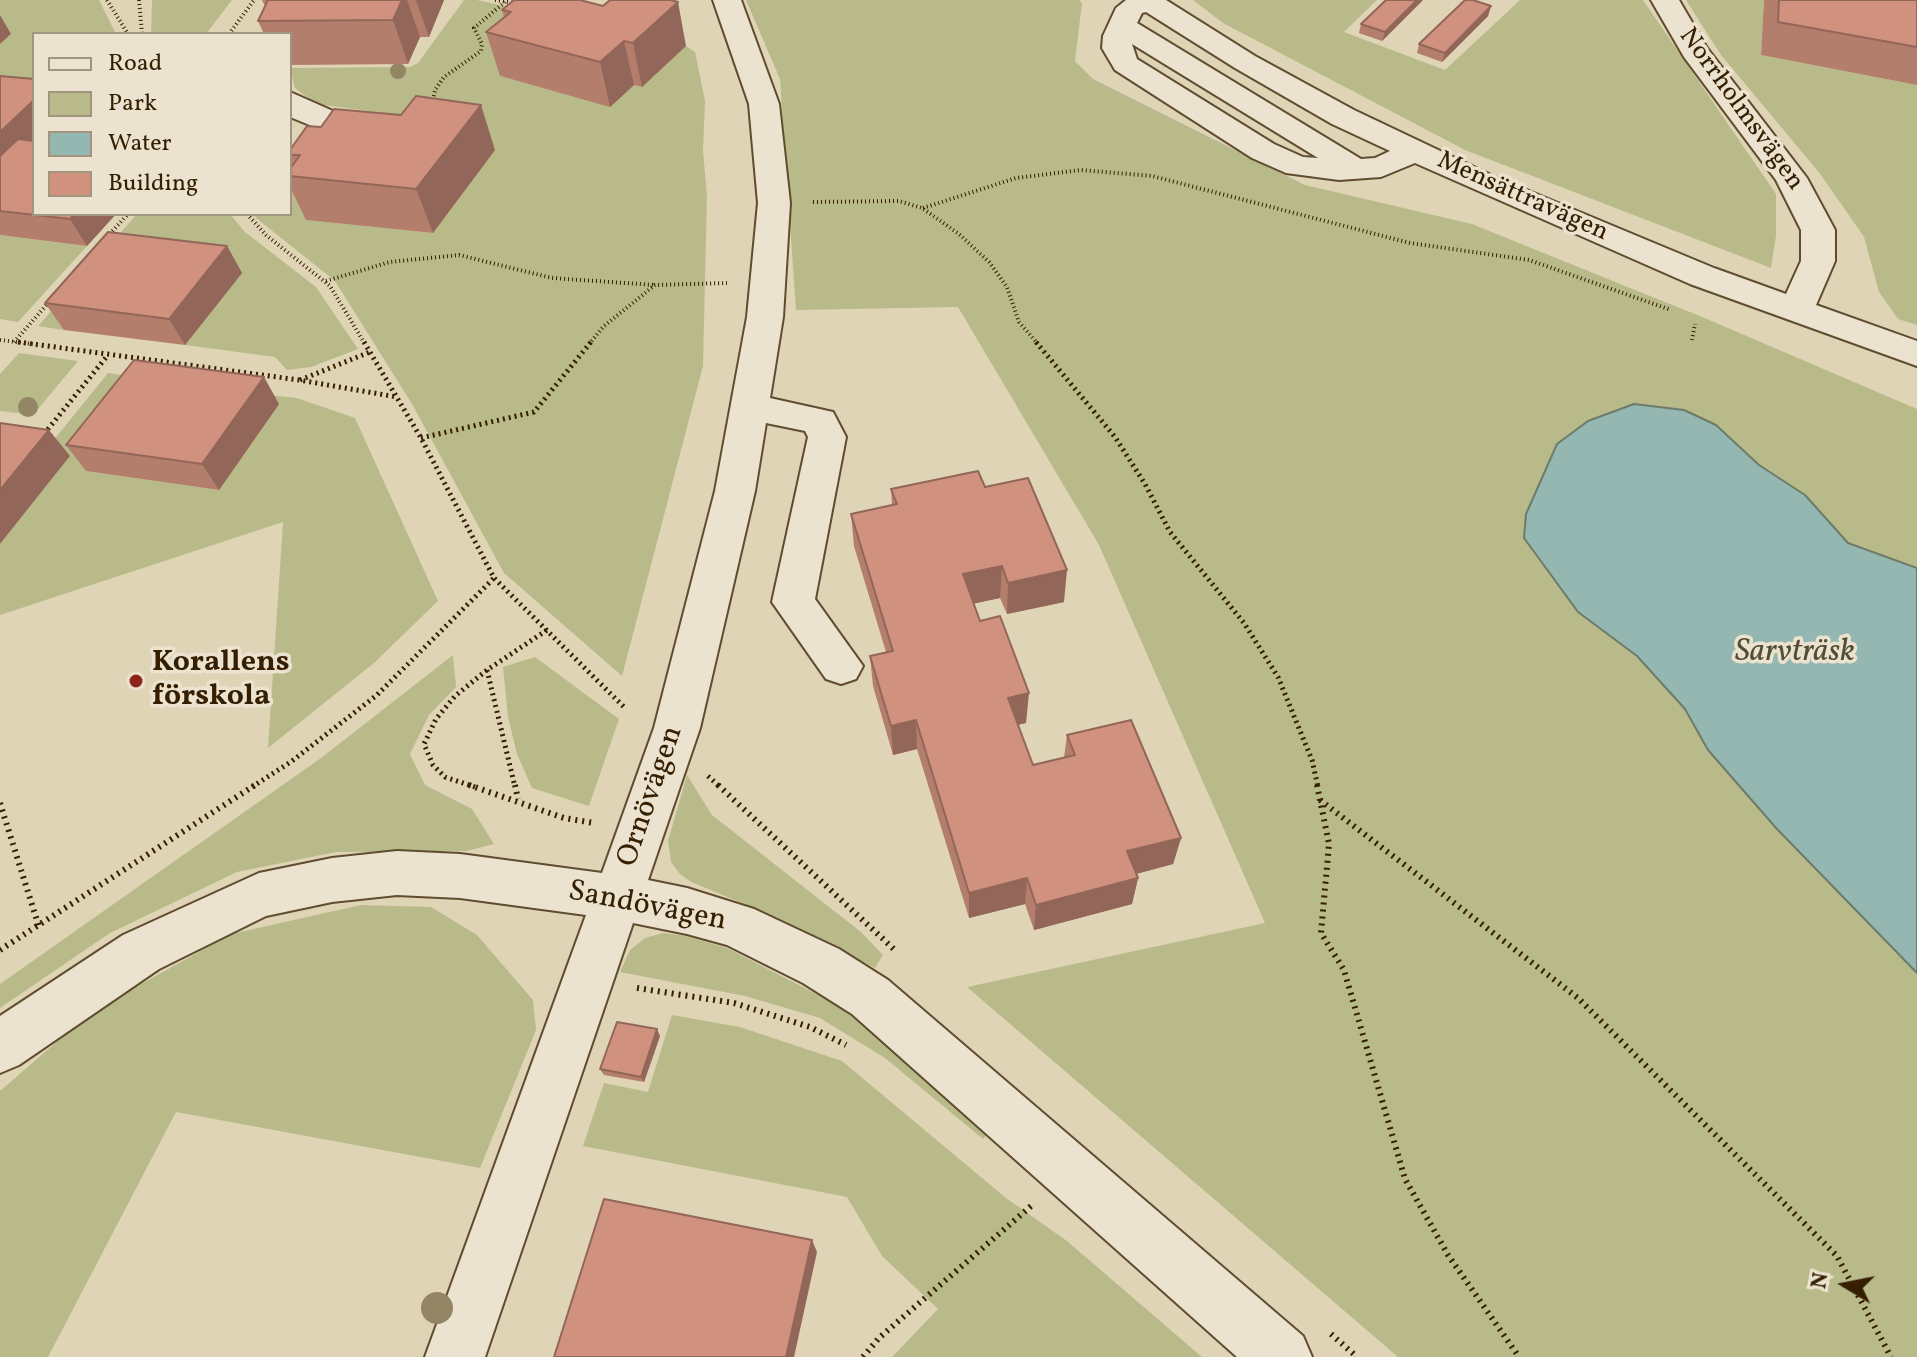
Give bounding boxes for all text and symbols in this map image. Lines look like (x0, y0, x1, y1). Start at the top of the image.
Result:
street label: Norrholmsvägen (1671, 23, 1809, 197)
legend (32, 32, 292, 216)
text: Road (108, 47, 162, 81)
text: Park (108, 87, 157, 121)
text: Water (108, 127, 172, 161)
street label: Mensättravägen (1432, 146, 1612, 250)
text: Building (108, 167, 198, 201)
water label: Sarvträsk (1735, 635, 1855, 673)
place label: Korallens förskola (152, 646, 290, 716)
marker: Korallens förskola (127, 672, 145, 690)
street label: Ornövägen (611, 722, 693, 872)
street label: Sandövägen (565, 875, 729, 941)
north arrow (1805, 1245, 1885, 1325)
text: N (1804, 1270, 1838, 1291)

